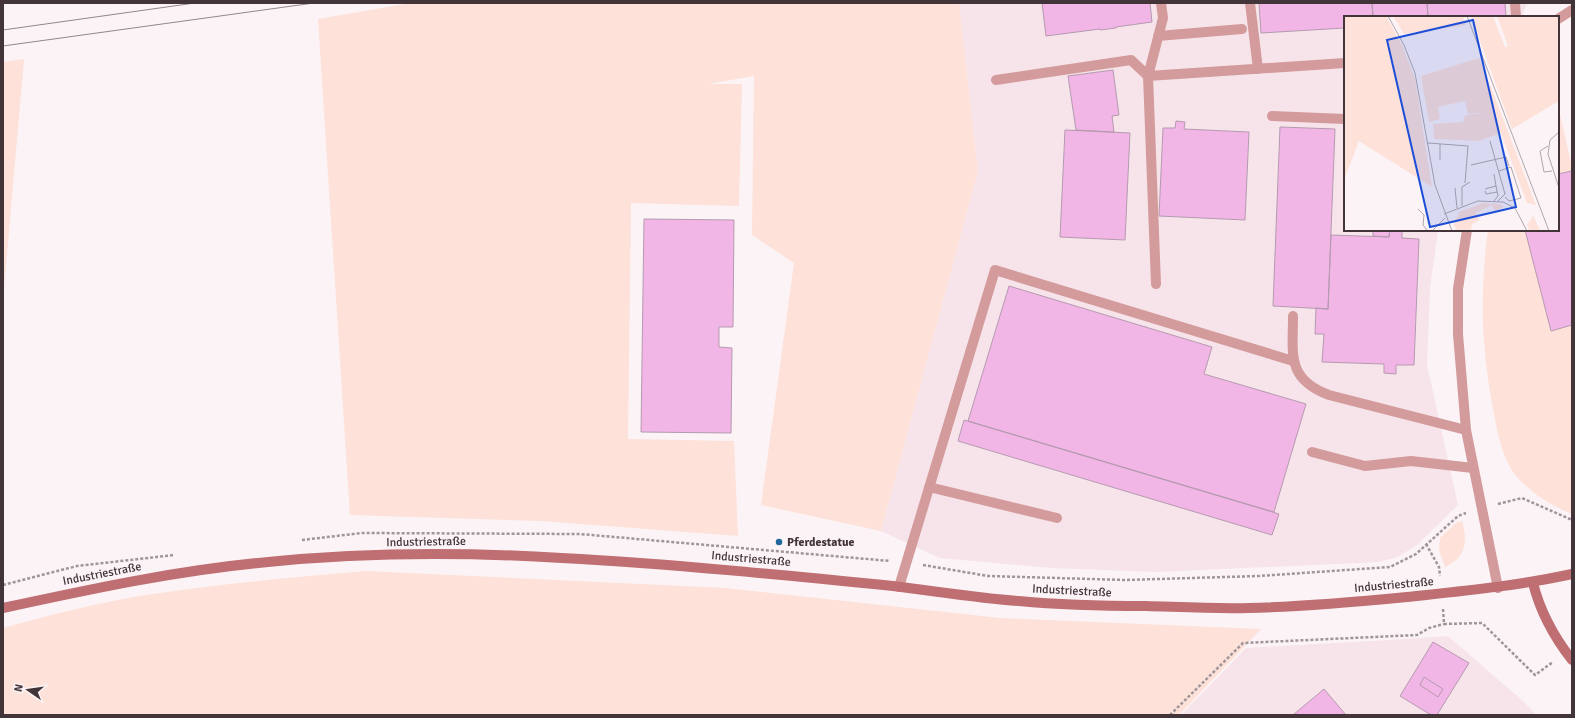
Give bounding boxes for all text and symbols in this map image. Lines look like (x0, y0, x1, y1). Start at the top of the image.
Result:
inset map (1344, 16, 1559, 231)
street label: Industriestraße (386, 534, 466, 550)
place label: Pferdestatue (787, 535, 854, 550)
marker: Pferdestatue (774, 537, 784, 547)
street label: Industriestraße (711, 548, 791, 570)
street label: Industriestraße (61, 559, 143, 589)
street label: Industriestraße (1354, 574, 1434, 596)
street label: Industriestraße (1032, 581, 1112, 601)
north arrow (8, 670, 48, 710)
text: N (12, 683, 26, 693)

